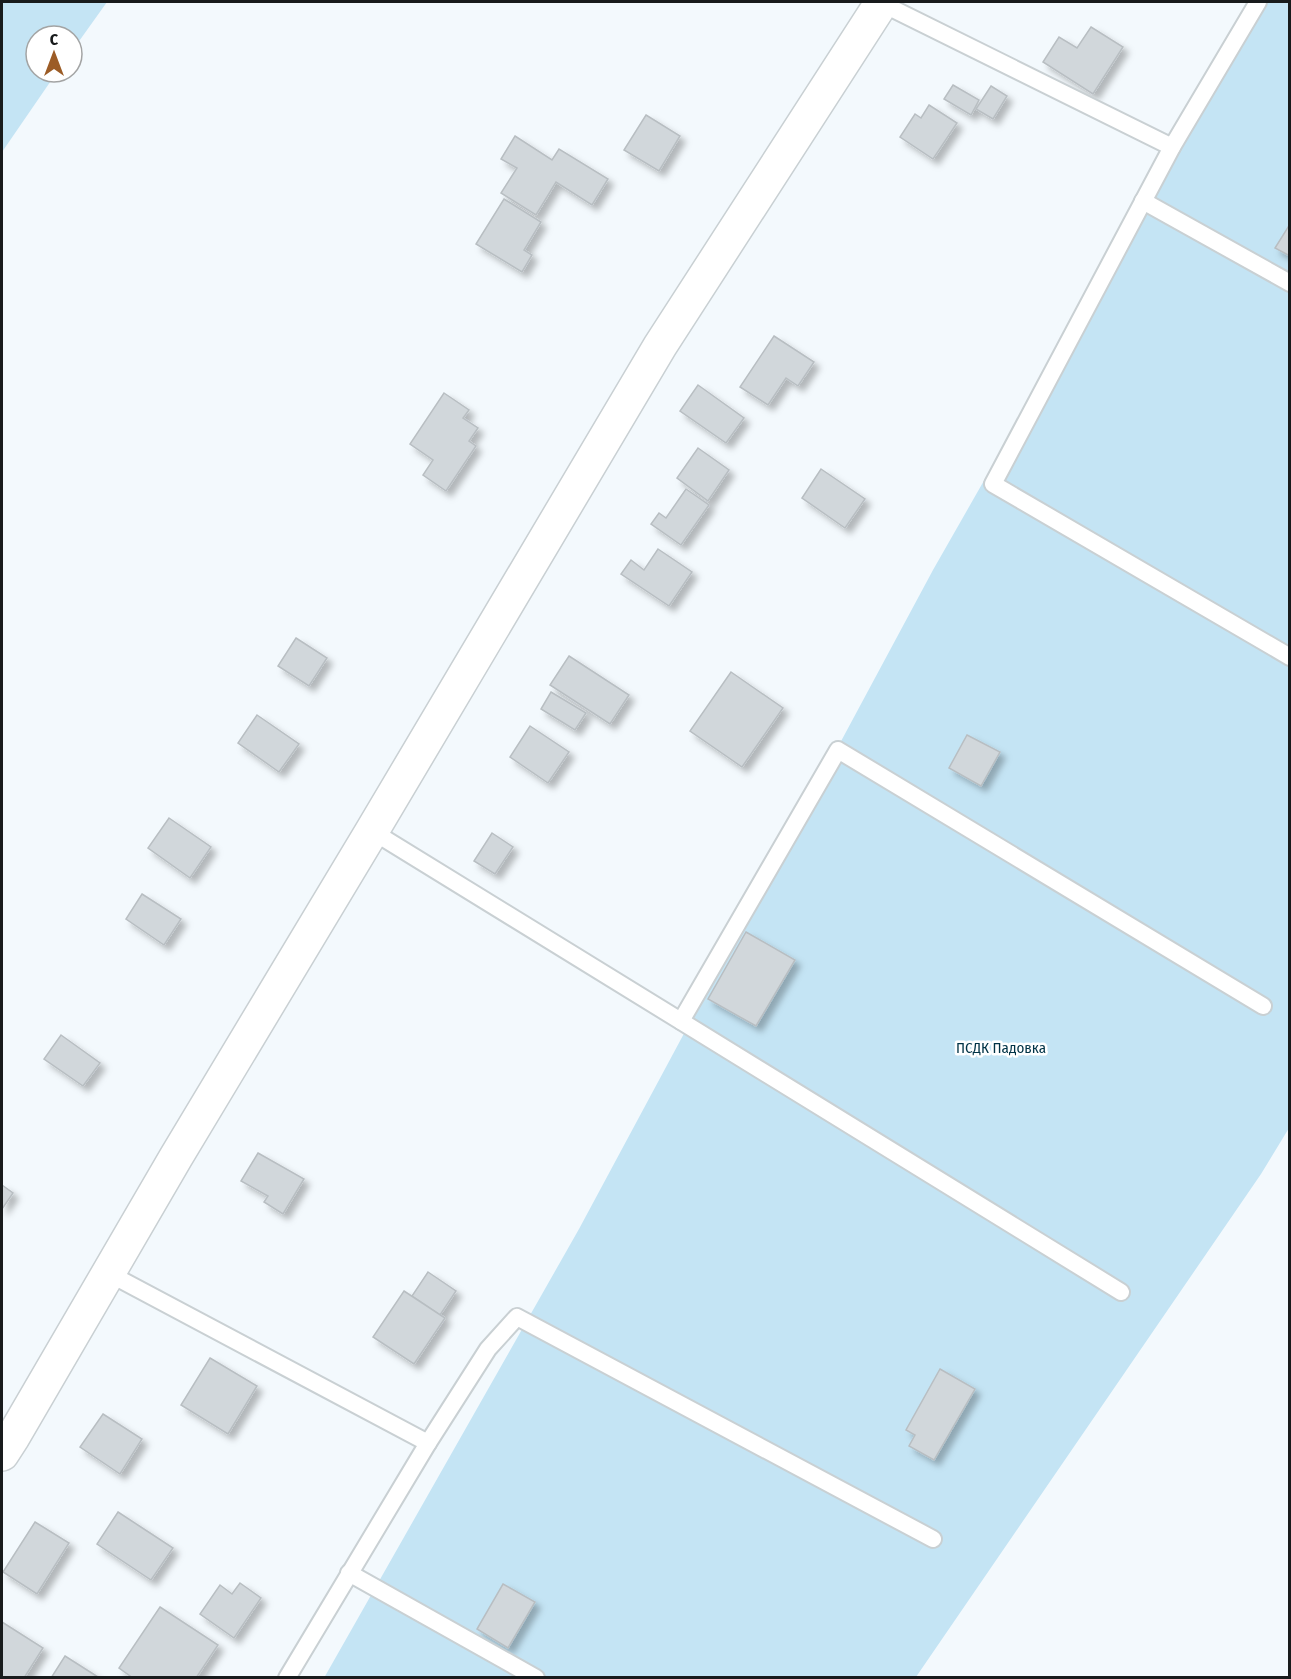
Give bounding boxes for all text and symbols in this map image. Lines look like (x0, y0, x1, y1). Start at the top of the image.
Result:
north arrow (24, 24, 84, 84)
text: С (50, 30, 59, 49)
park label: ПСДК Падовка (956, 1039, 1046, 1057)

